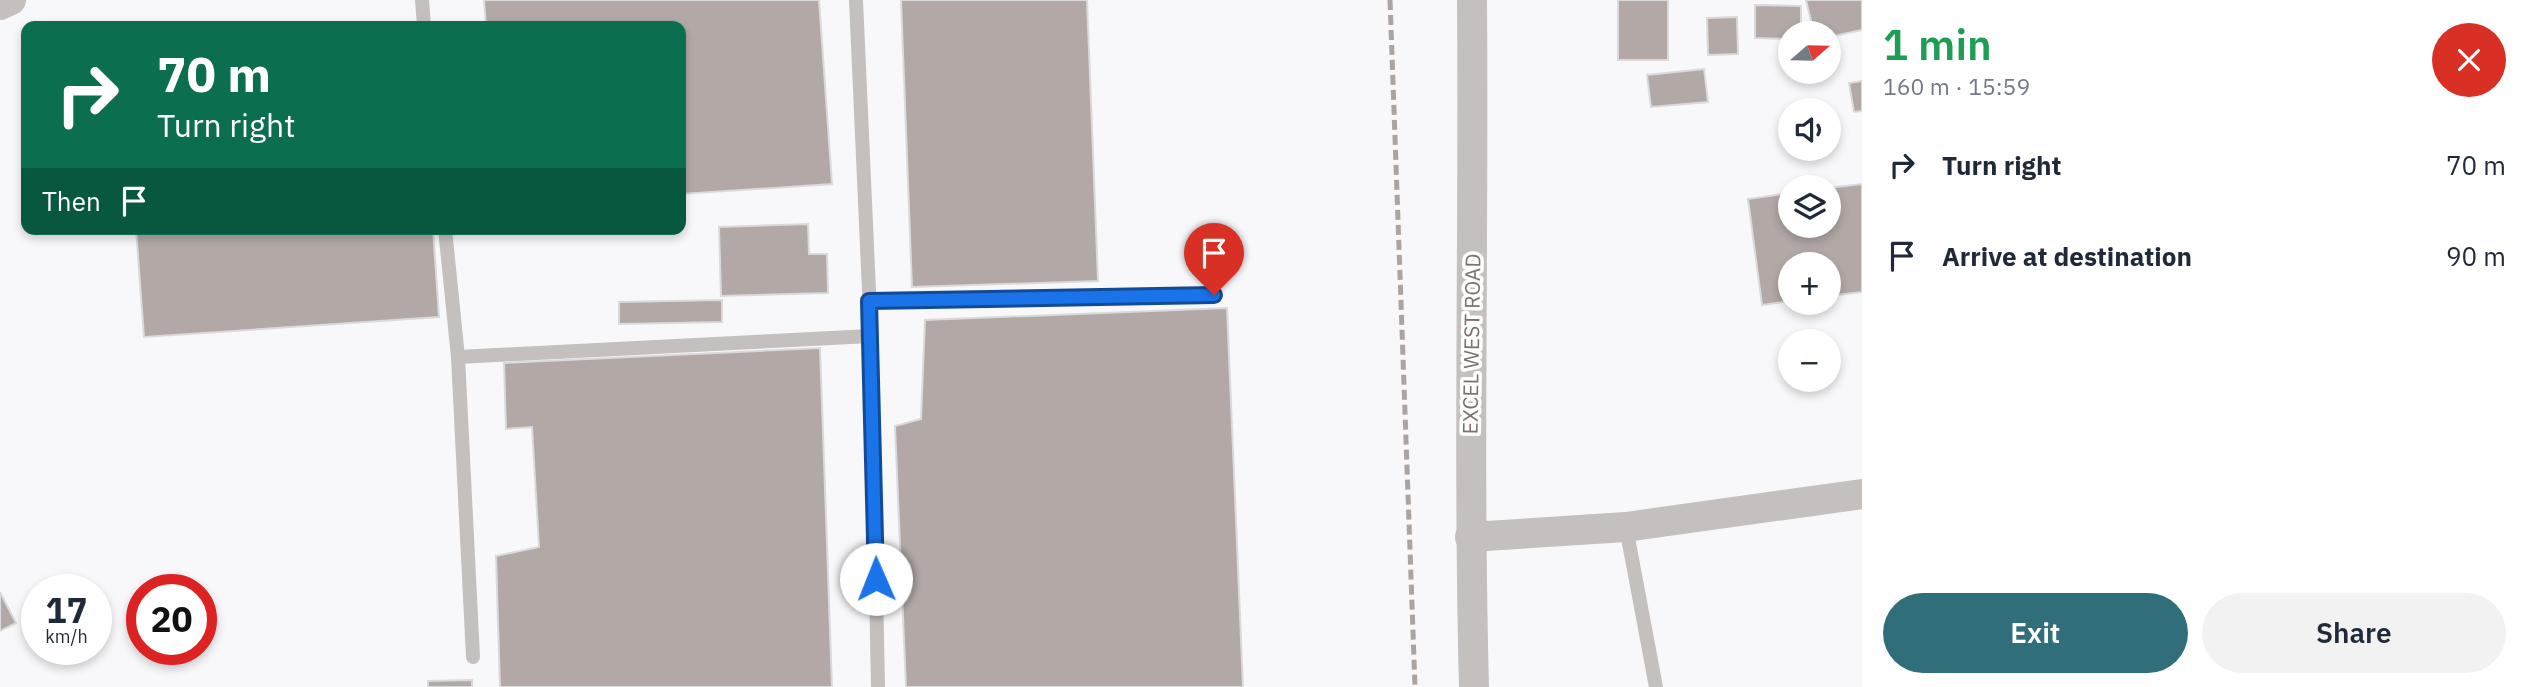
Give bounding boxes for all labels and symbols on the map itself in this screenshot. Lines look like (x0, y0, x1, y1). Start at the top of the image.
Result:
north arrow (1778, 21, 1841, 84)
pin (1184, 223, 1244, 295)
street label: EXCEL WEST ROAD (1455, 253, 1487, 435)
position arrow (839, 542, 913, 616)
speed limit sign: 20 (126, 574, 217, 665)

